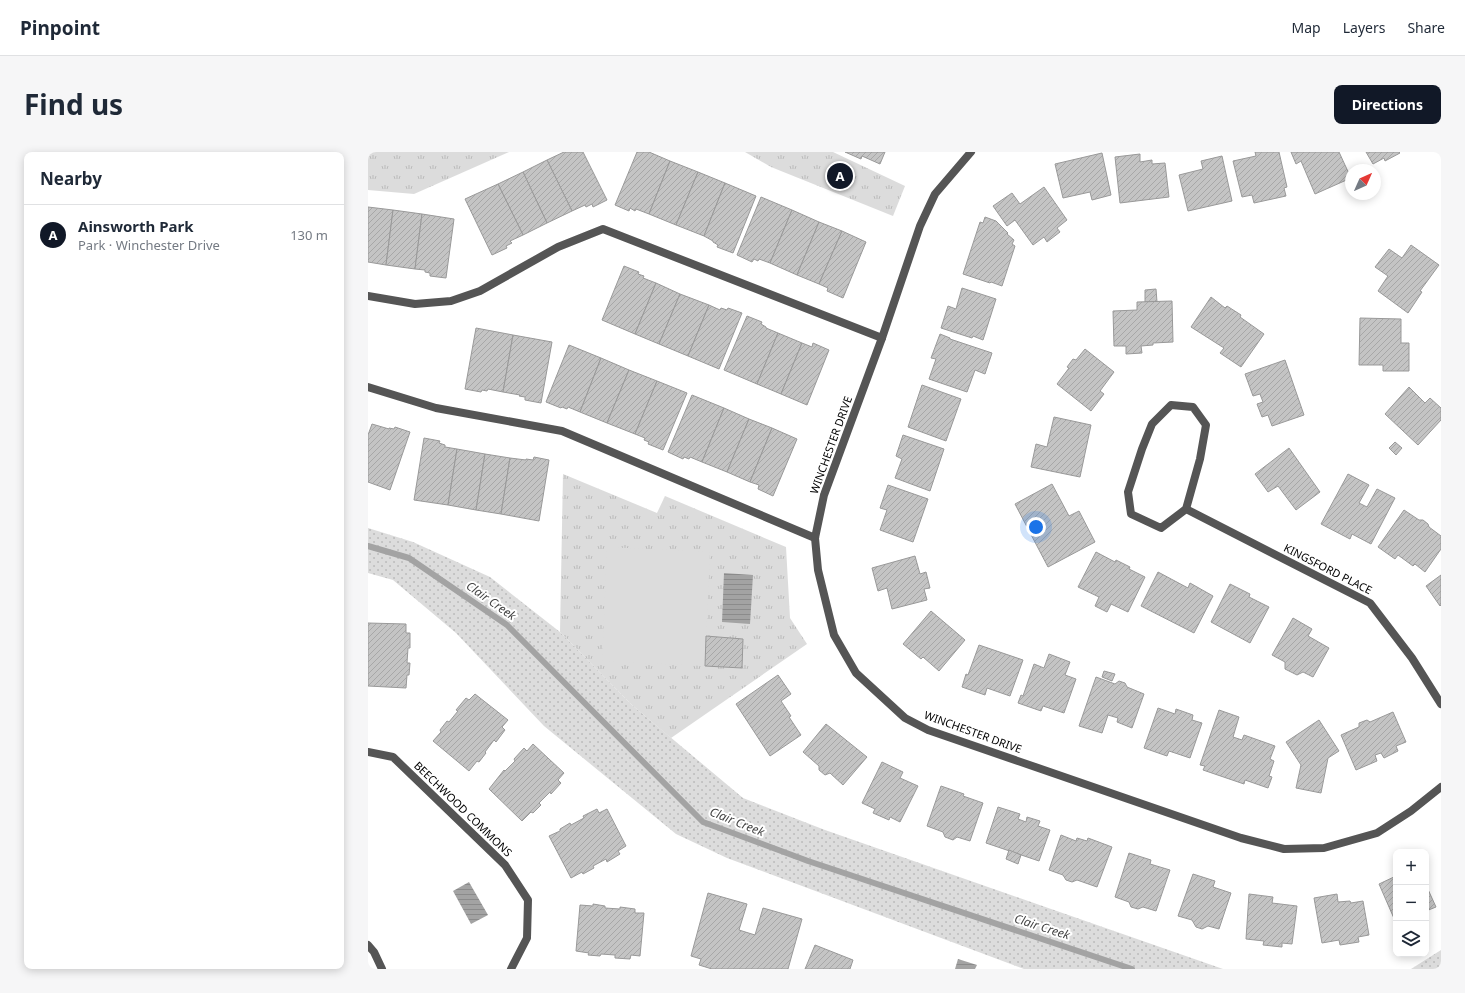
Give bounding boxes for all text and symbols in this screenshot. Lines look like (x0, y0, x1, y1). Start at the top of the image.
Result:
text: Pinpoint (20, 15, 100, 41)
text: Map (1292, 18, 1321, 37)
text: Layers (1343, 18, 1385, 37)
text: Share (1407, 18, 1445, 37)
text: Find us (24, 85, 123, 123)
button: Directions (1334, 85, 1441, 124)
pin: A (827, 161, 853, 191)
north arrow (1345, 164, 1381, 200)
text: Nearby (40, 167, 102, 190)
text: Ainsworth Park (78, 216, 194, 236)
text: A (49, 226, 58, 244)
text: 130 m (290, 226, 328, 244)
text: Park · Winchester Drive (78, 236, 220, 254)
street label: WINCHESTER DRIVE (806, 394, 855, 496)
your location (1026, 517, 1046, 537)
street label: KINGSFORD PLACE (1281, 540, 1375, 597)
water label: Clair Creek (463, 577, 521, 625)
street label: WINCHESTER DRIVE (922, 707, 1024, 756)
street label: BEECHWOOD COMMONS (411, 758, 516, 860)
water label: Clair Creek (707, 803, 768, 841)
map controls (1393, 849, 1429, 957)
button: + (1393, 849, 1429, 885)
button: − (1393, 885, 1429, 921)
water label: Clair Creek (1012, 910, 1073, 944)
button: layers (1393, 921, 1429, 957)

